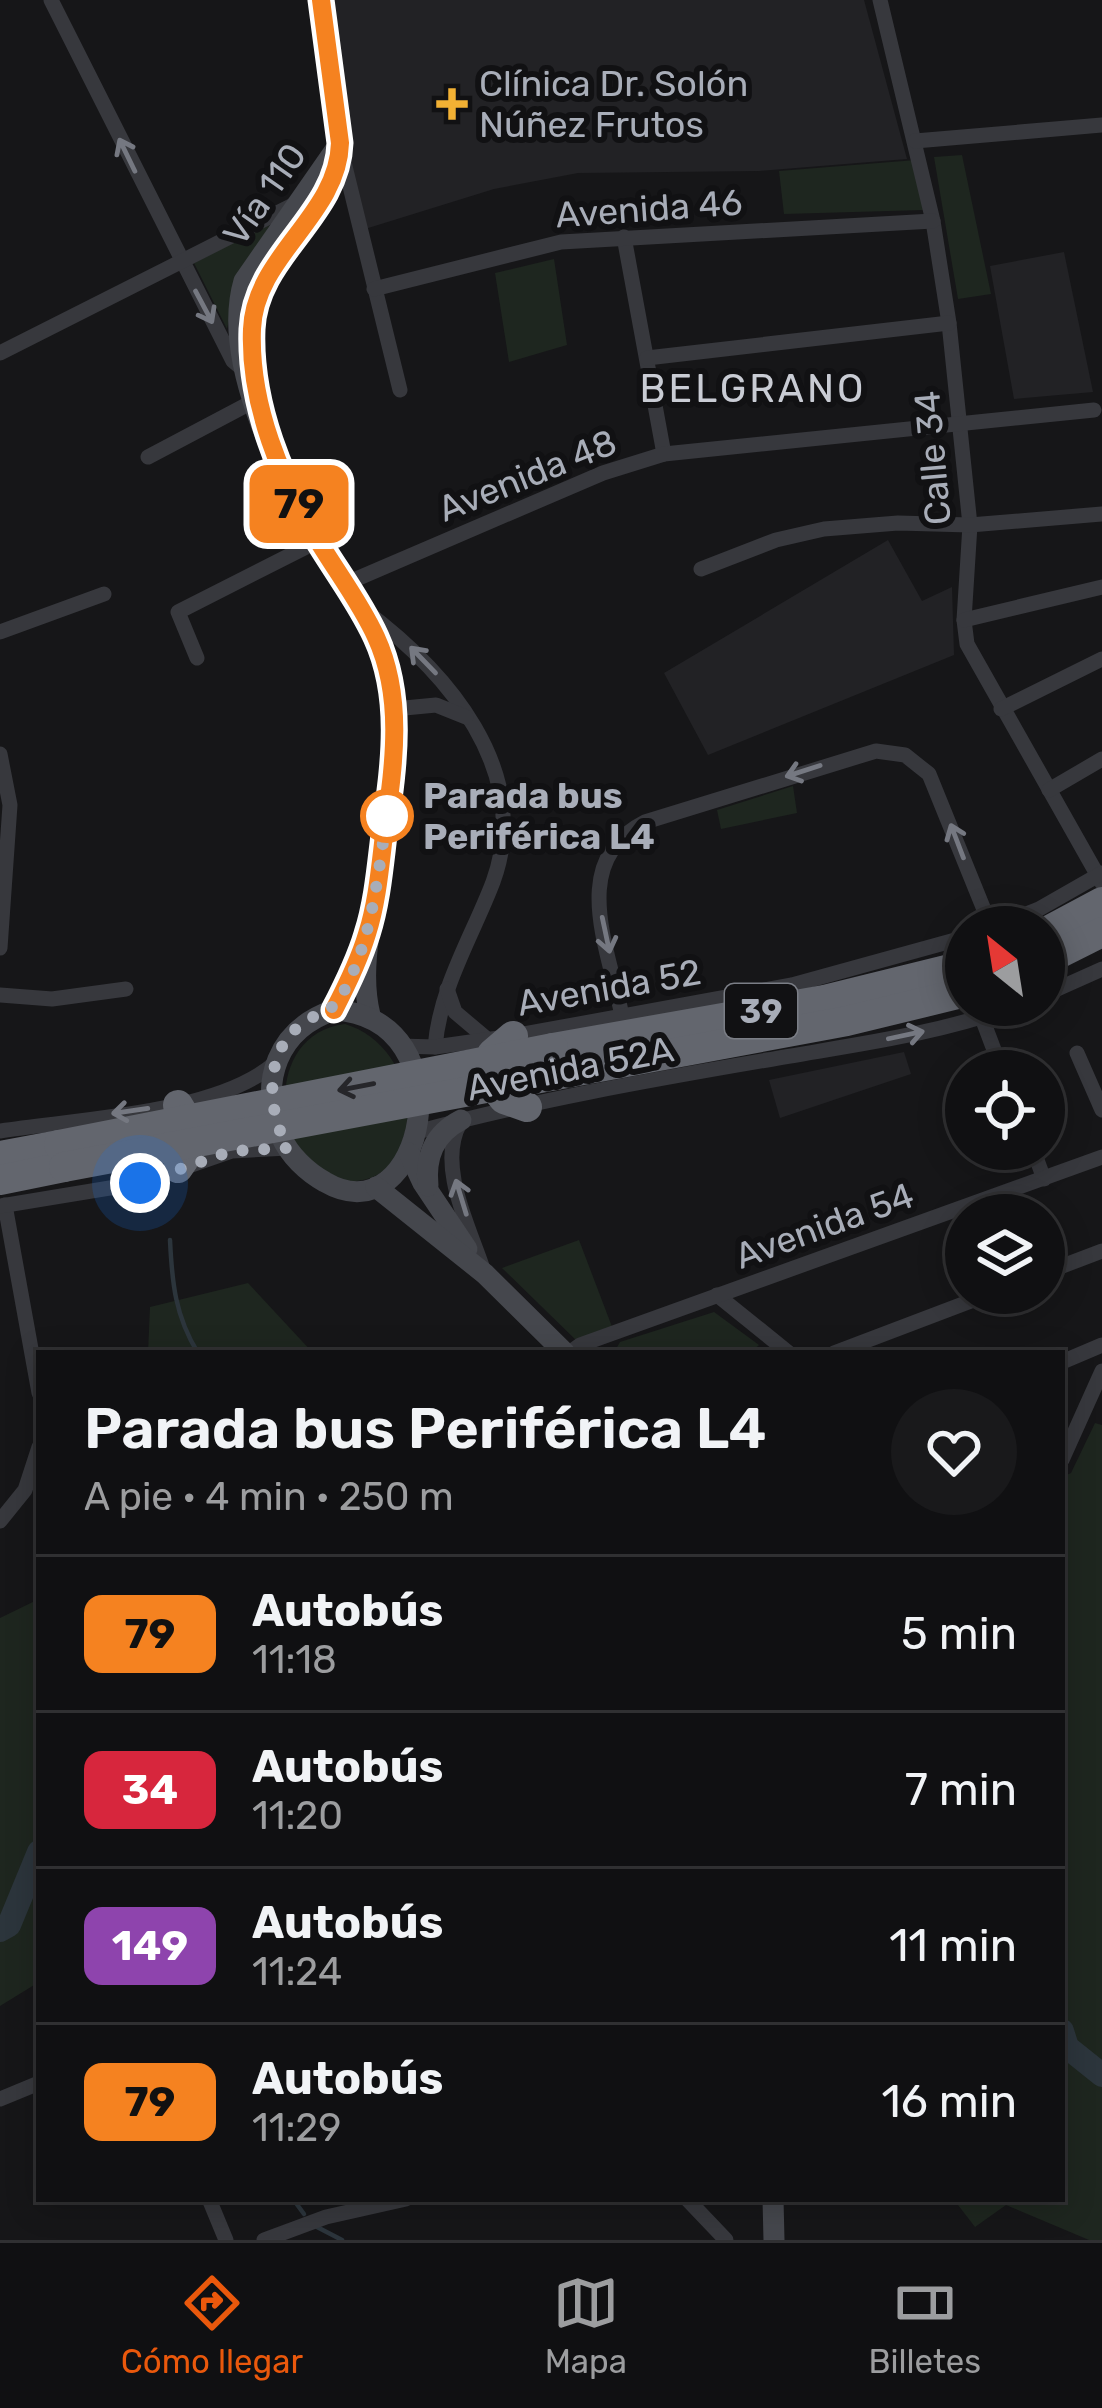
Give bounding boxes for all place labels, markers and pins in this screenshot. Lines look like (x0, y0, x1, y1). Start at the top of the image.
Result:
place label: Clínica Dr. Solón Núñez Frutos (479, 62, 748, 146)
marker: Clínica Dr. Solón Núñez Frutos (436, 88, 468, 120)
place label: Parada bus Periférica L4 (423, 774, 655, 858)
marker: Parada bus Periférica L4 (362, 791, 412, 841)

